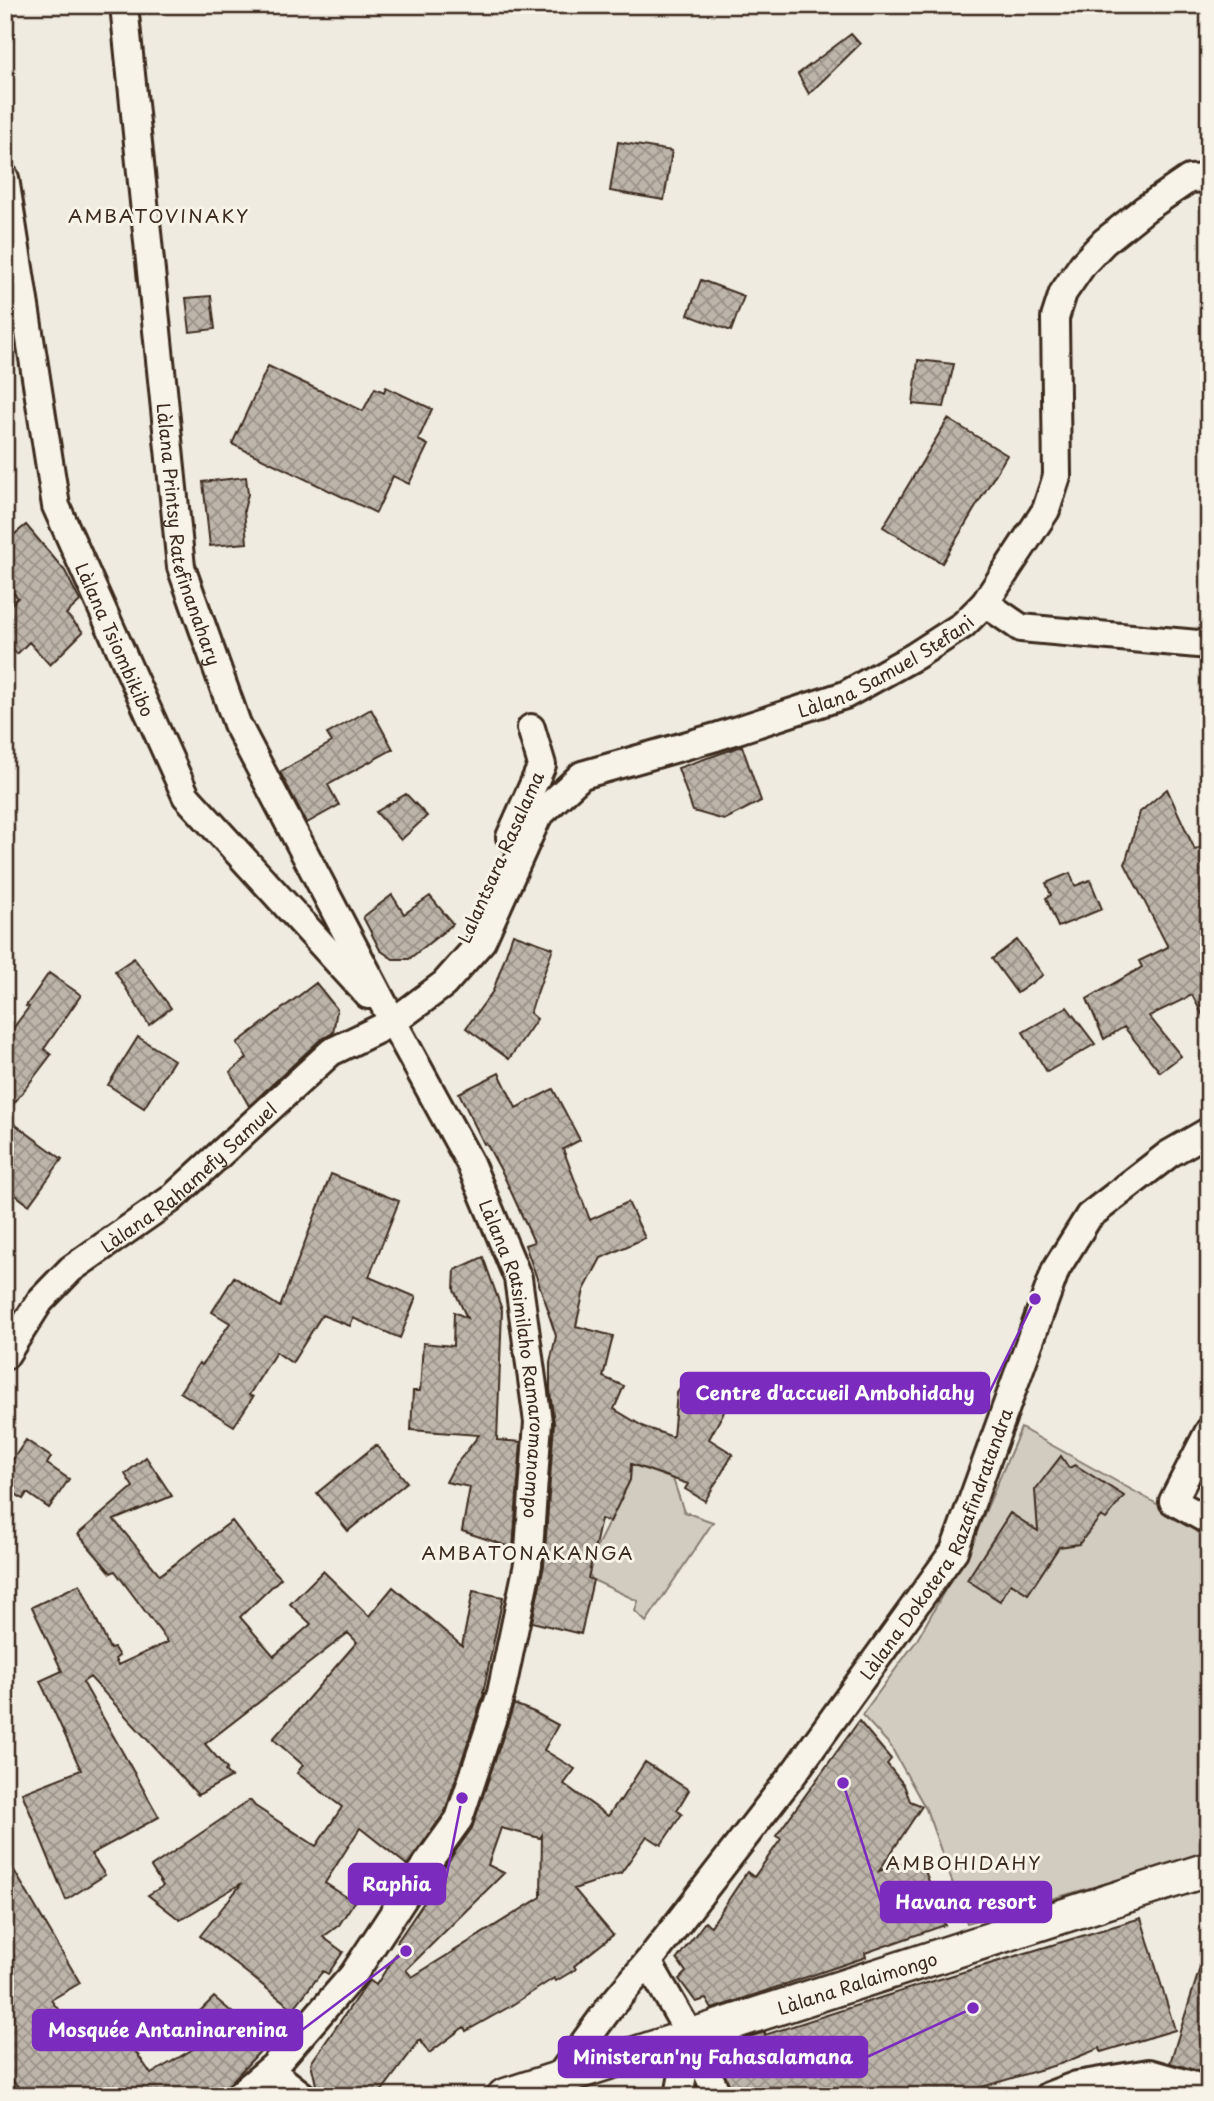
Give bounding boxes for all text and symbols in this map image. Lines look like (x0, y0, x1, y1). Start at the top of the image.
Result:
district label: AMBATOVINAKY (68, 201, 250, 229)
street label: Làlana Printsy Ratefinanahary (151, 402, 228, 669)
street label: Làlana Tsiombikibo (69, 558, 162, 721)
street label: Làlana Samuel Stefani (794, 608, 980, 723)
street label: Lalantsara Rasalama (450, 766, 550, 947)
street label: Làlana Rahamefy Samuel (94, 1095, 282, 1258)
street label: Làlana Ratsimilaho Ramaromanompo (473, 1195, 552, 1519)
callout: Centre d'accueil Ambohidahy (681, 1373, 989, 1413)
text: Centre d'accueil Ambohidahy (695, 1378, 975, 1406)
street label: Làlana Dokotera Razafindratandra (852, 1404, 1018, 1685)
district label: AMBATONAKANGA (421, 1538, 635, 1566)
district label: AMBOHIDAHY (886, 1848, 1042, 1876)
callout: Raphia (349, 1864, 445, 1904)
text: Raphia (363, 1869, 431, 1897)
callout: Havana resort (881, 1882, 1051, 1922)
text: Havana resort (895, 1887, 1037, 1915)
street label: Làlana Ralaimongo (774, 1944, 940, 2021)
callout: Mosquée Antaninarenina (33, 2010, 302, 2050)
text: Mosquée Antaninarenina (48, 2015, 288, 2043)
callout: Ministeran'ny Fahasalamana (559, 2037, 867, 2077)
text: Ministeran'ny Fahasalamana (573, 2042, 854, 2070)

